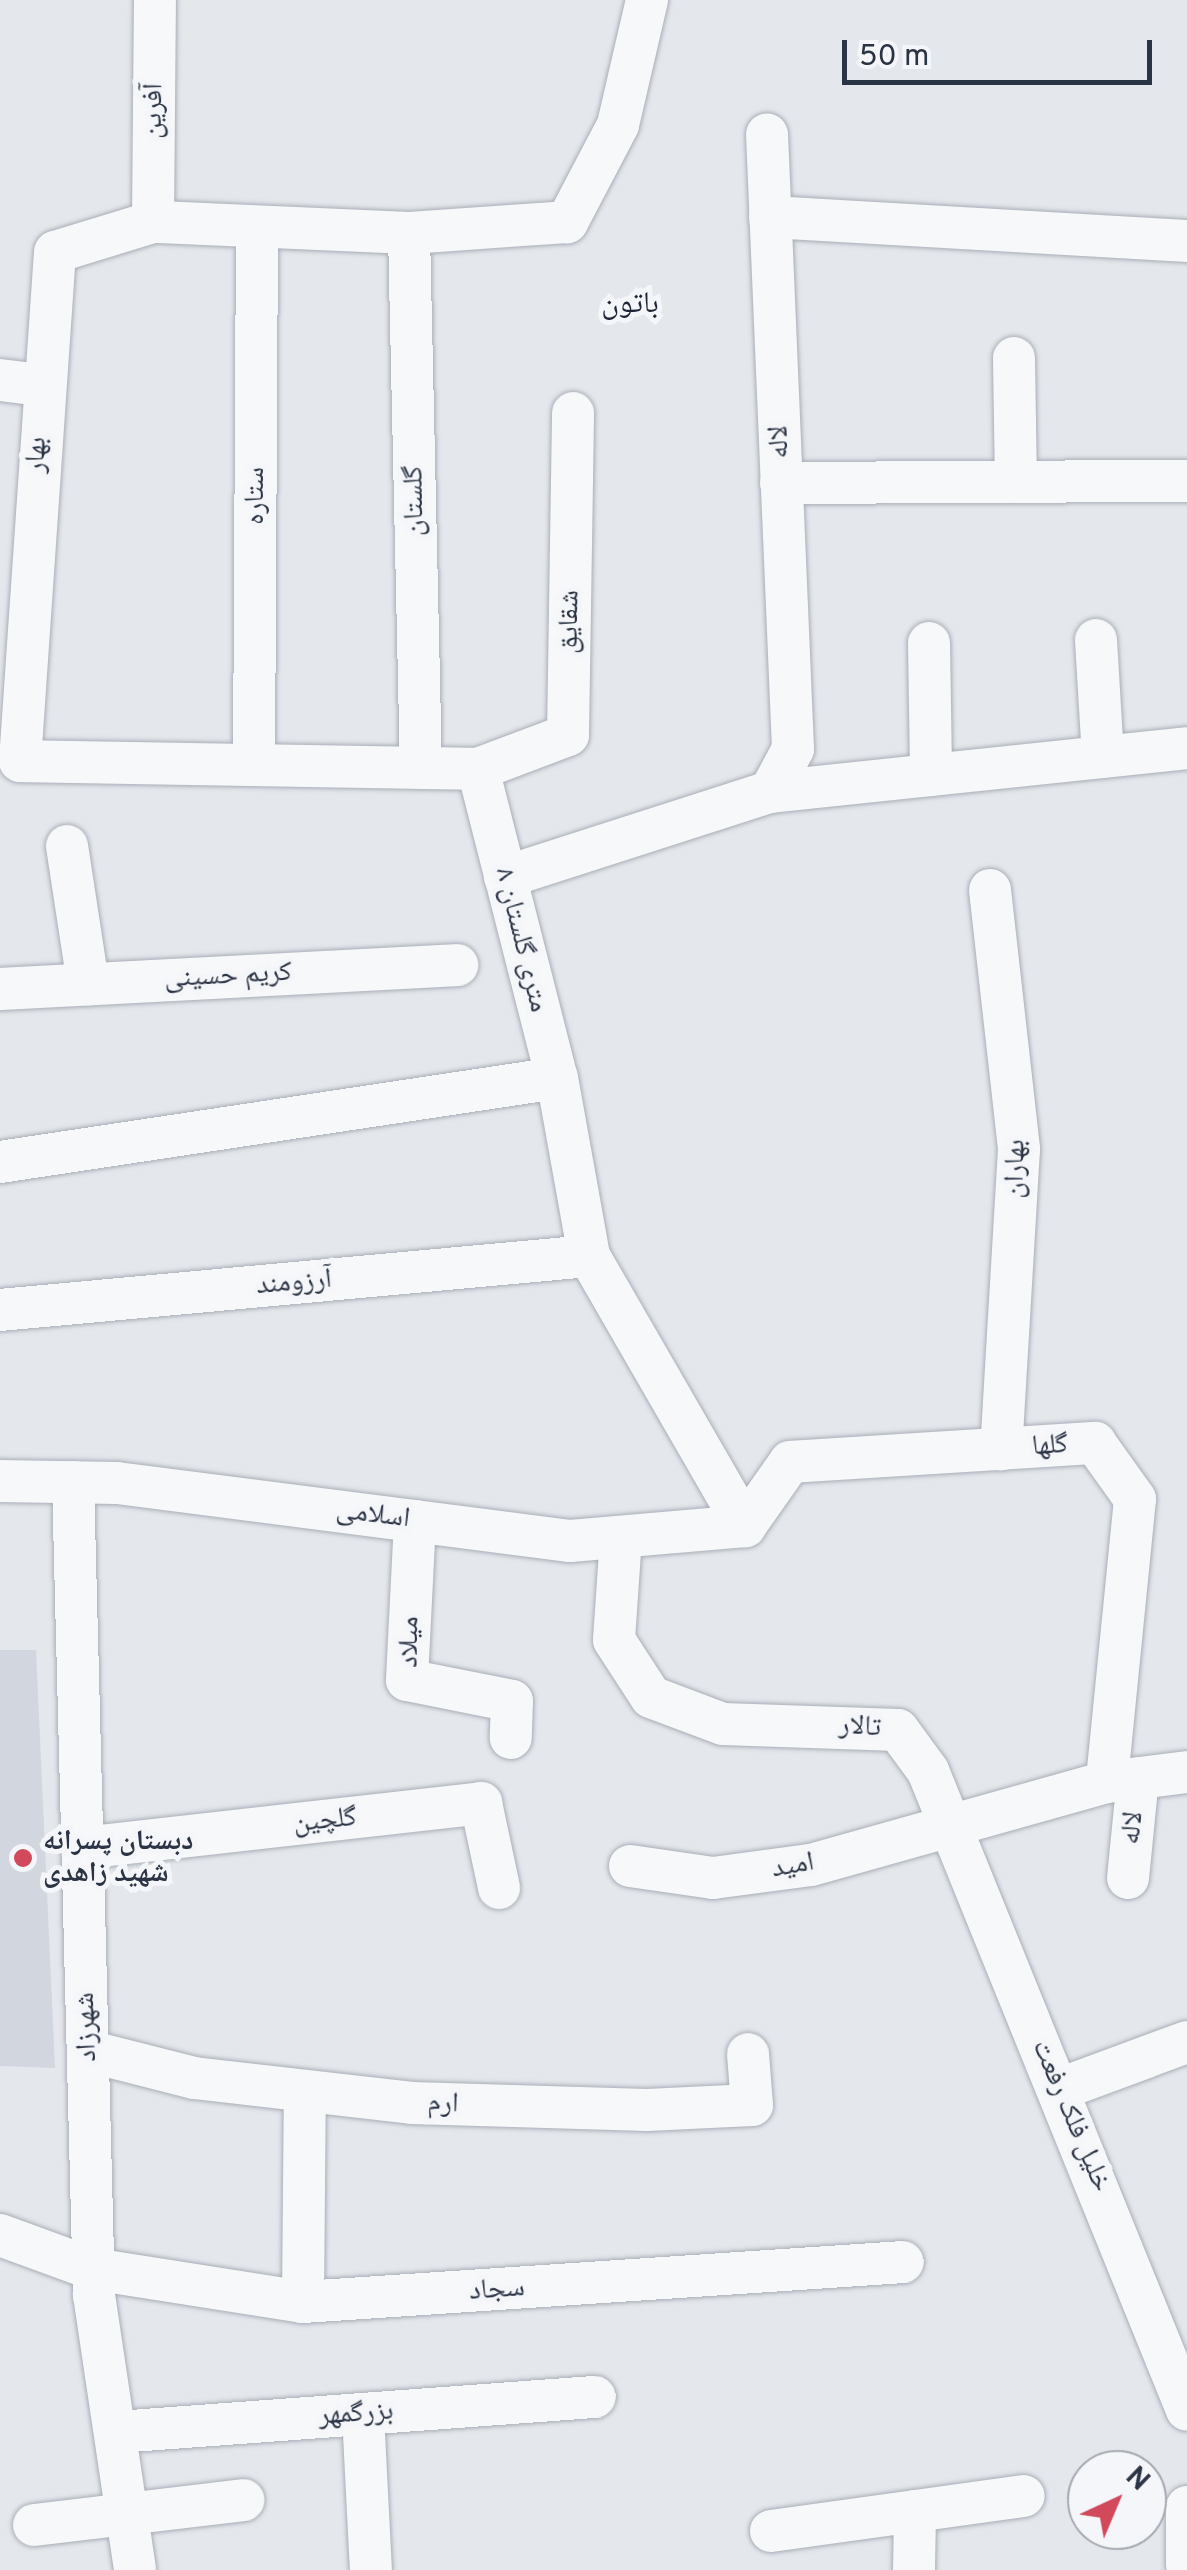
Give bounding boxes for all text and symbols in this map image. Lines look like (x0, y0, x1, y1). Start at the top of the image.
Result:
scale bar (847, 20, 1157, 82)
text: 50 m (859, 39, 929, 76)
street label: آفرین (137, 83, 171, 139)
district label: باتون (601, 287, 659, 323)
street label: لاله (763, 425, 797, 459)
street label: بهار (19, 436, 55, 474)
street label: گلستان (398, 465, 432, 537)
street label: ستاره (239, 467, 273, 525)
street label: شقایق (553, 590, 587, 654)
street label: ۸ متری گلستان (487, 864, 555, 1016)
street label: کریم حسینی (163, 956, 293, 996)
street label: بهاران (999, 1139, 1033, 1199)
street label: آرزومند (255, 1263, 333, 1303)
street label: گلها (1031, 1428, 1069, 1464)
street label: اسلامی (334, 1494, 412, 1536)
street label: میلاد (393, 1616, 427, 1668)
street label: تالار (838, 1709, 882, 1745)
street label: گلچین (292, 1801, 358, 1841)
street label: لاله (1115, 1810, 1151, 1846)
place label: دبستان پسرانه شهید زاهدی (43, 1825, 193, 1891)
street label: امید (769, 1846, 817, 1886)
marker: دبستان پسرانه شهید زاهدی (12, 1847, 34, 1869)
street label: شهرزاد (69, 1992, 105, 2062)
street label: خلیل فلک رفعت (1024, 2035, 1118, 2197)
street label: ارم (427, 2087, 459, 2121)
street label: سجاد (468, 2271, 526, 2309)
street label: بزرگمهر (317, 2395, 395, 2433)
north arrow (1067, 2450, 1167, 2550)
text: N (1117, 2460, 1156, 2500)

